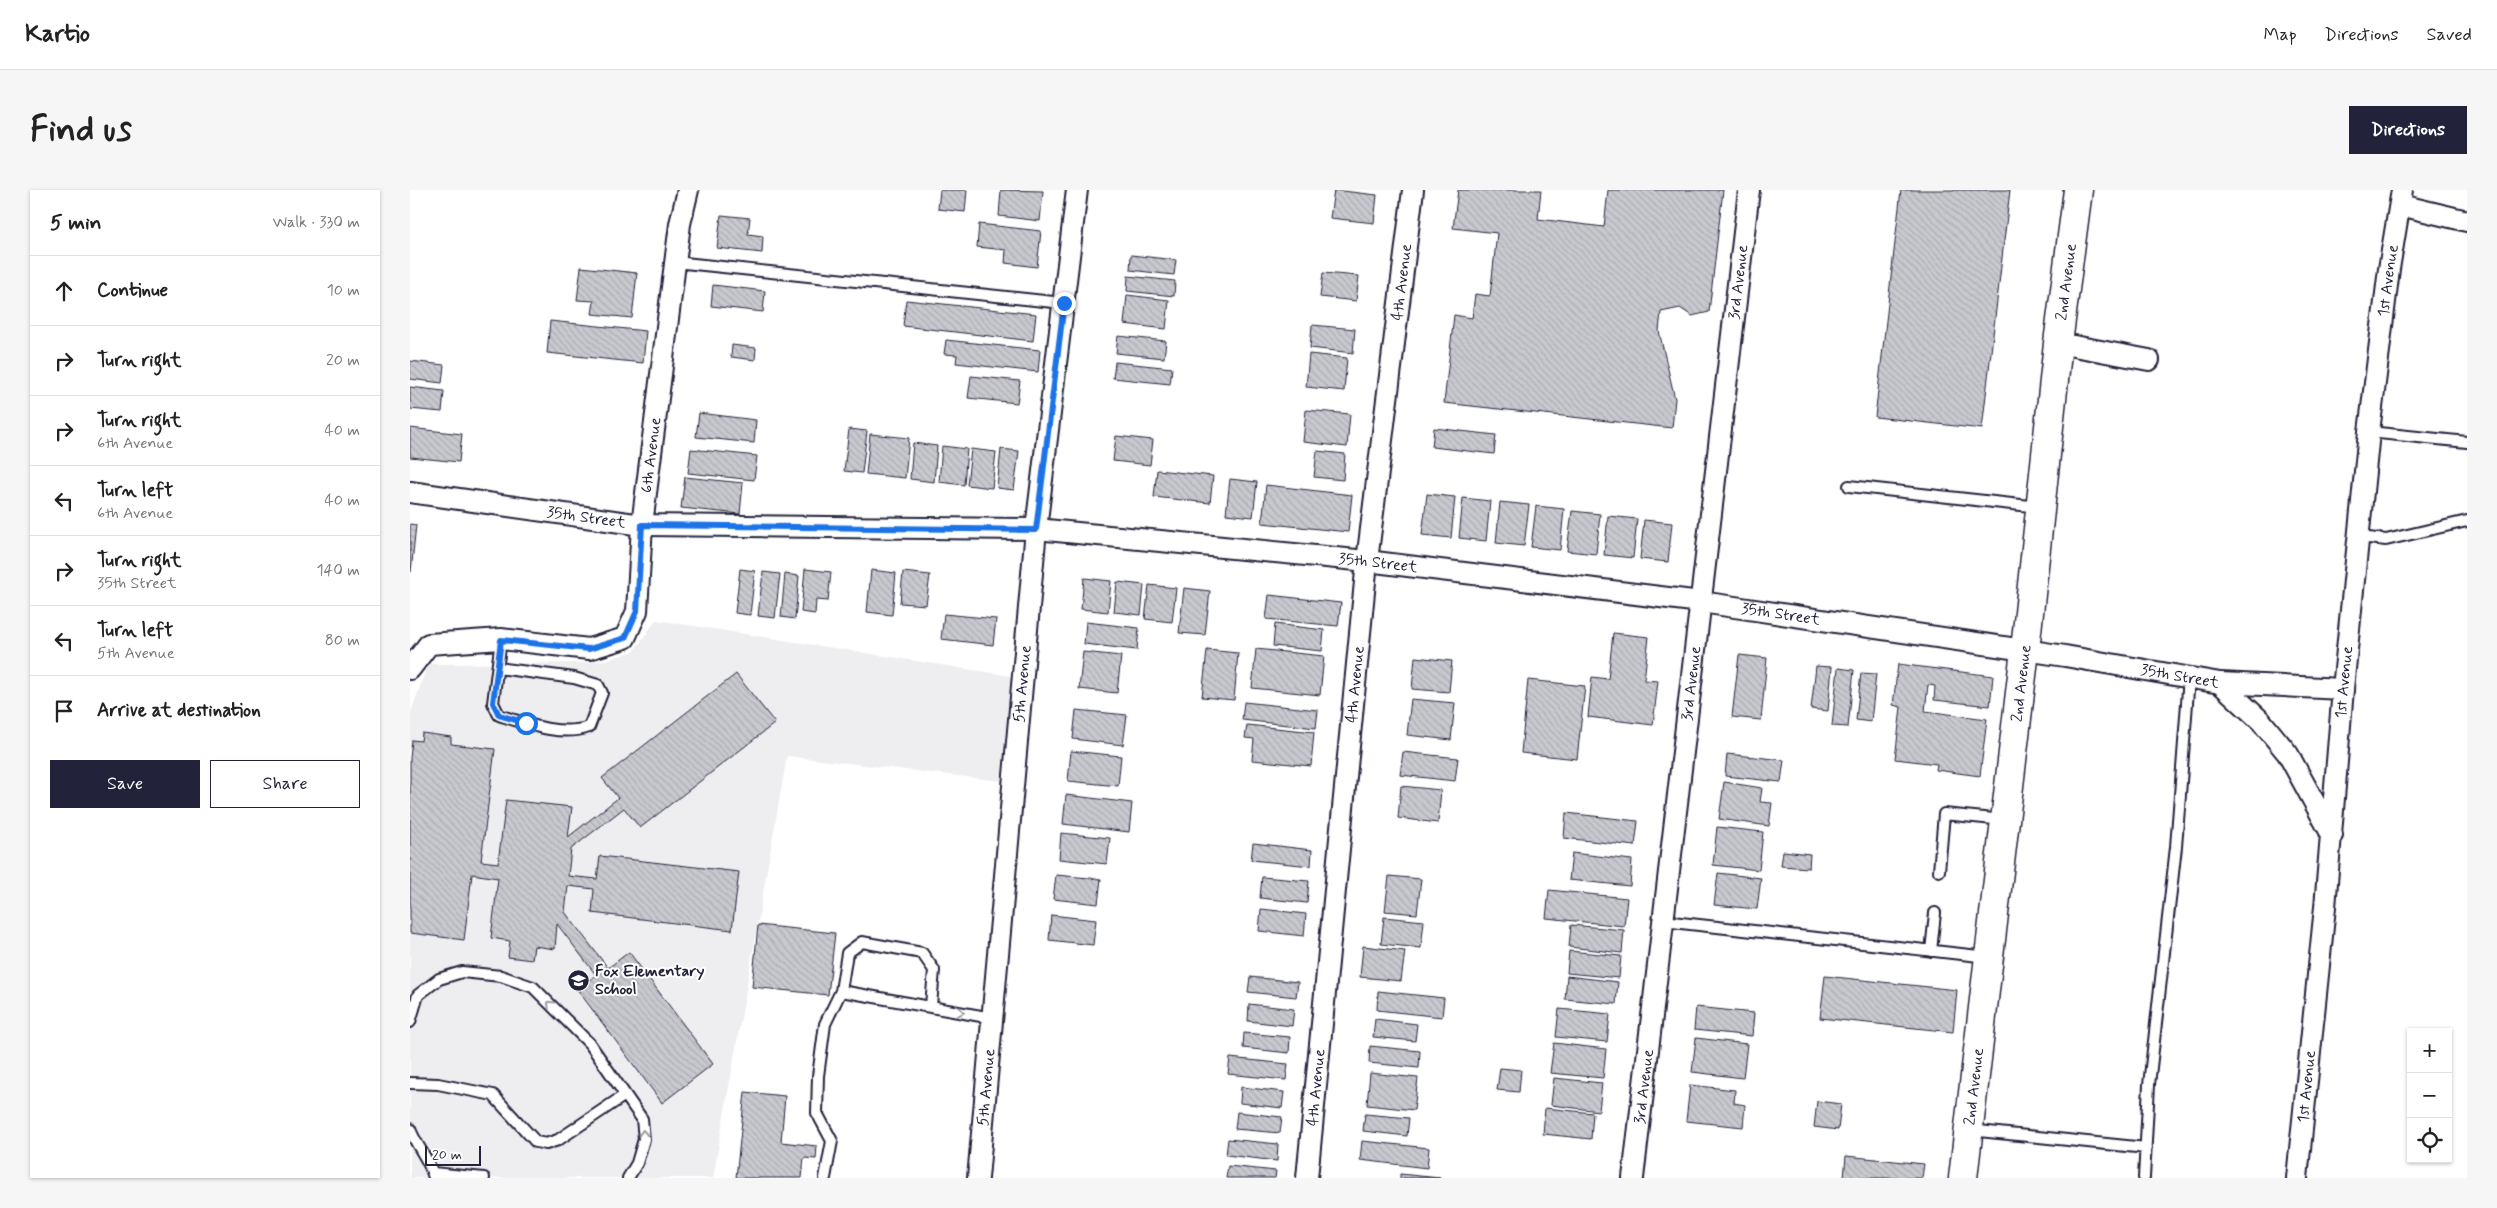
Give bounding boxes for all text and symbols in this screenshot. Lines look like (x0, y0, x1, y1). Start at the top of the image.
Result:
text: Kartio (25, 19, 90, 50)
text: Map (2264, 23, 2297, 47)
text: Directions (2325, 23, 2399, 47)
text: Saved (2427, 23, 2472, 47)
button: Directions (2349, 106, 2467, 154)
text: Find us (30, 107, 132, 153)
text: 5 min (50, 209, 102, 237)
text: Walk · 330 m (272, 212, 360, 233)
street label: 4th Avenue (1386, 242, 1417, 322)
street label: 2nd Avenue (2051, 242, 2081, 322)
street label: 3rd Avenue (1723, 243, 1753, 321)
street label: 1st Avenue (2373, 243, 2403, 318)
icon: ahead (50, 277, 78, 305)
text: Continue (97, 278, 168, 303)
text: 10 m (327, 280, 360, 301)
route end (1053, 292, 1076, 315)
icon: right (50, 347, 78, 375)
text: Turn right (97, 348, 181, 373)
text: 20 m (326, 350, 360, 371)
text: Turn right (97, 408, 181, 433)
street label: 6th Avenue (636, 416, 666, 494)
icon: right (50, 417, 78, 445)
text: 40 m (324, 420, 360, 441)
text: 6th Avenue (97, 433, 173, 454)
text: Turn left (97, 478, 173, 503)
icon: left (50, 487, 78, 515)
text: 40 m (324, 490, 360, 511)
street label: 35th Street (545, 501, 628, 533)
text: 6th Avenue (97, 503, 173, 524)
text: Turn right (97, 548, 181, 573)
street label: 35th Street (1338, 548, 1419, 578)
icon: right (50, 557, 78, 585)
text: 140 m (316, 560, 360, 581)
text: 35th Street (97, 573, 176, 594)
street label: 35th Street (1740, 598, 1822, 630)
text: Turn left (97, 618, 173, 643)
icon: left (50, 627, 78, 655)
text: 80 m (325, 630, 360, 651)
text: 5th Avenue (97, 643, 175, 664)
street label: 5th Avenue (1008, 644, 1036, 724)
street label: 2nd Avenue (2006, 644, 2036, 723)
street label: 4th Avenue (1341, 645, 1369, 724)
street label: 3rd Avenue (1676, 645, 1706, 722)
street label: 1st Avenue (2330, 645, 2358, 719)
street label: 35th Street (2139, 659, 2221, 693)
icon: arrive (50, 697, 78, 725)
text: Arrive at destination (97, 698, 261, 723)
route start (515, 712, 538, 735)
button: Save (50, 760, 200, 808)
button: Share (210, 760, 360, 808)
place label: Fox Elementary School (595, 961, 704, 1000)
school or university icon: Fox Elementary School (567, 968, 591, 992)
one-way arrow (546, 1000, 555, 1009)
one-way arrow (957, 1007, 966, 1017)
map controls (2407, 1028, 2452, 1163)
button: + (2407, 1028, 2452, 1073)
street label: 2nd Avenue (1959, 1047, 1989, 1126)
street label: 5th Avenue (972, 1048, 1000, 1127)
street label: 4th Avenue (1302, 1048, 1330, 1127)
street label: 3rd Avenue (1629, 1048, 1659, 1125)
street label: 1st Avenue (2292, 1049, 2321, 1124)
button: − (2407, 1073, 2452, 1118)
button: locate (2407, 1118, 2452, 1163)
one-way arrow (637, 1129, 648, 1137)
scale bar (425, 1143, 481, 1166)
text: 20 m (432, 1146, 462, 1164)

